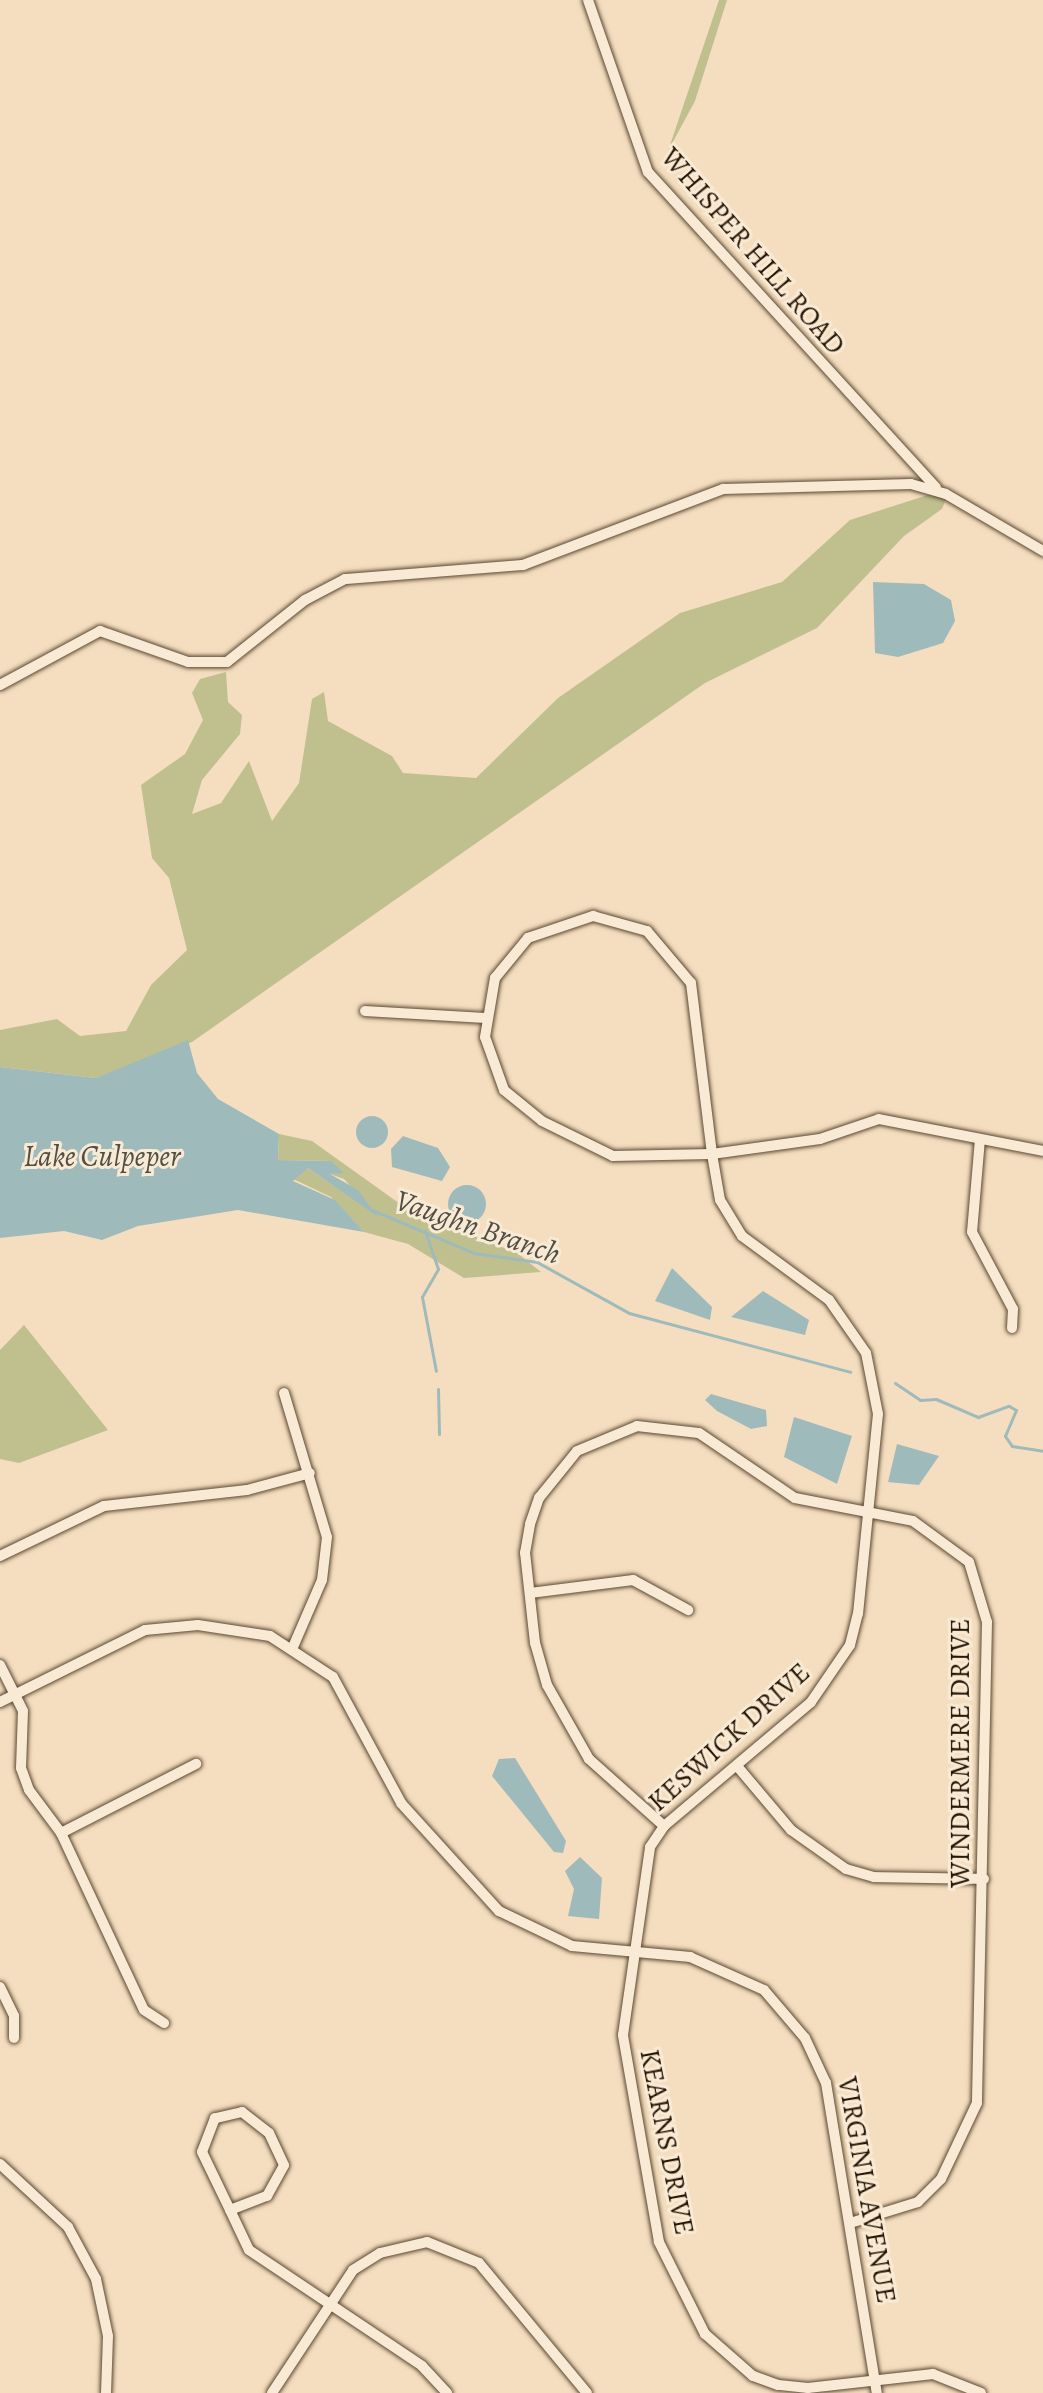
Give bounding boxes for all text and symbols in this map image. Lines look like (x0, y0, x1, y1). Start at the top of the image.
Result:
street label: WHISPER HILL ROAD (654, 141, 852, 361)
water label: Lake Culpeper (24, 1138, 180, 1174)
water label: Vaughn Branch (391, 1182, 565, 1272)
street label: WINDERMERE DRIVE (943, 1618, 977, 1888)
street label: KESWICK DRIVE (641, 1655, 817, 1819)
street label: KEARNS DRIVE (633, 2046, 701, 2238)
street label: VIRGINIA AVENUE (831, 2074, 903, 2306)

